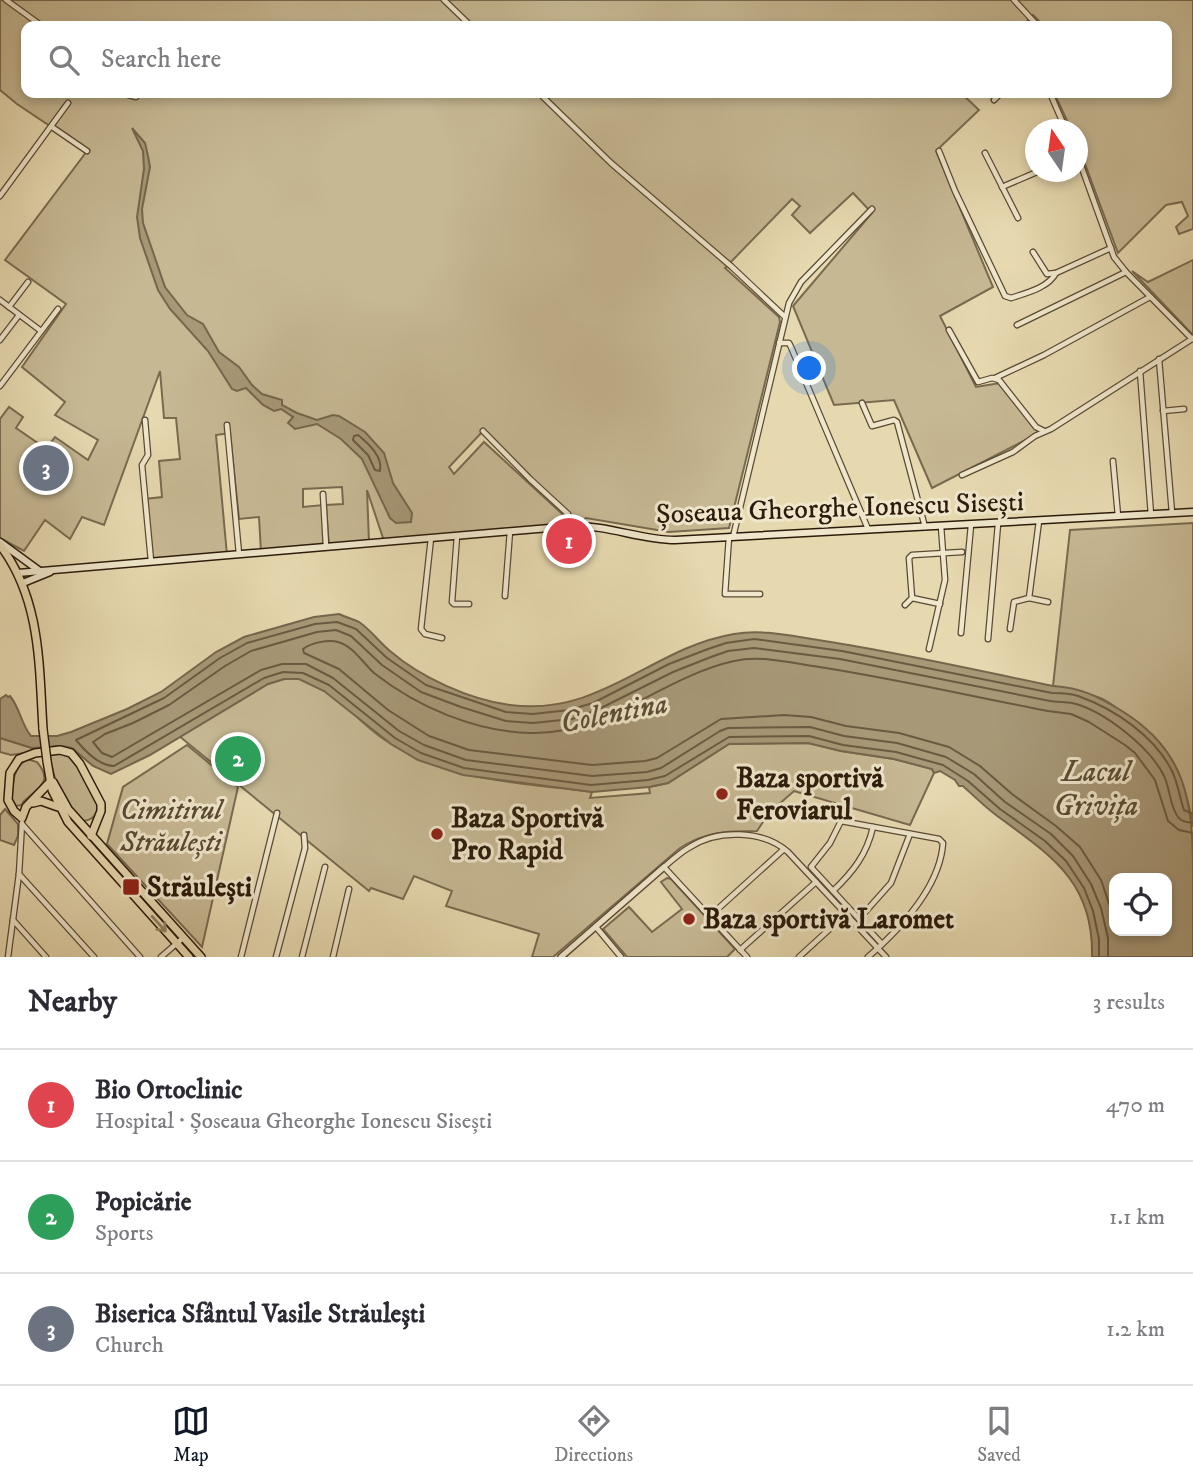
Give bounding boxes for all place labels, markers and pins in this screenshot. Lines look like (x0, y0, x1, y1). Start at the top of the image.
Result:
pin: 3 (23, 442, 69, 494)
pin: 1 (546, 515, 592, 567)
pin: 2 (215, 733, 261, 785)
place label: Baza sportivă Feroviarul (736, 761, 885, 828)
marker: Baza sportivă Feroviarul (714, 786, 730, 802)
place label: Baza Sportivă Pro Rapid (451, 801, 605, 868)
marker: Baza Sportivă Pro Rapid (429, 826, 445, 842)
place label: Străulești (147, 870, 252, 905)
marker: Străulești (121, 877, 141, 897)
place label: Baza sportivă Laromet (703, 902, 954, 937)
marker: Baza sportivă Laromet (681, 911, 697, 927)

